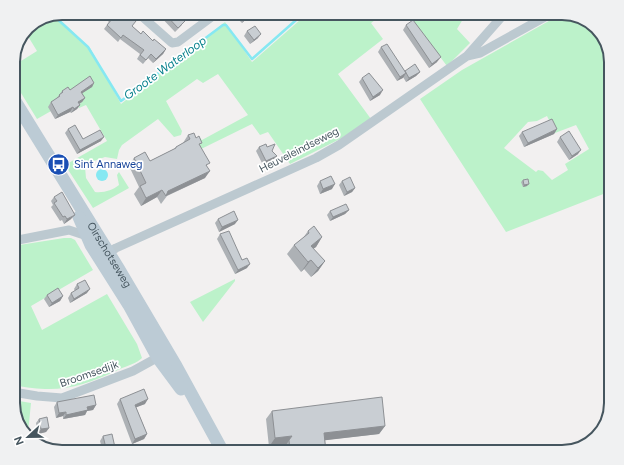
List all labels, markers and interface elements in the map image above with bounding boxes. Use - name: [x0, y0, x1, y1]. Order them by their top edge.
- water label: Groote Waterloop: [121, 33, 209, 103]
- street label: Heuveleindseweg: [257, 124, 341, 176]
- bus stop icon: Sint Annaweg: [45, 151, 71, 177]
- place label: Sint Annaweg: [74, 158, 143, 171]
- street label: Oirschotseweg: [85, 219, 135, 290]
- street label: Broomsedijk: [58, 358, 121, 390]
- north arrow: [8, 417, 48, 457]
- text: N: [12, 434, 27, 447]

